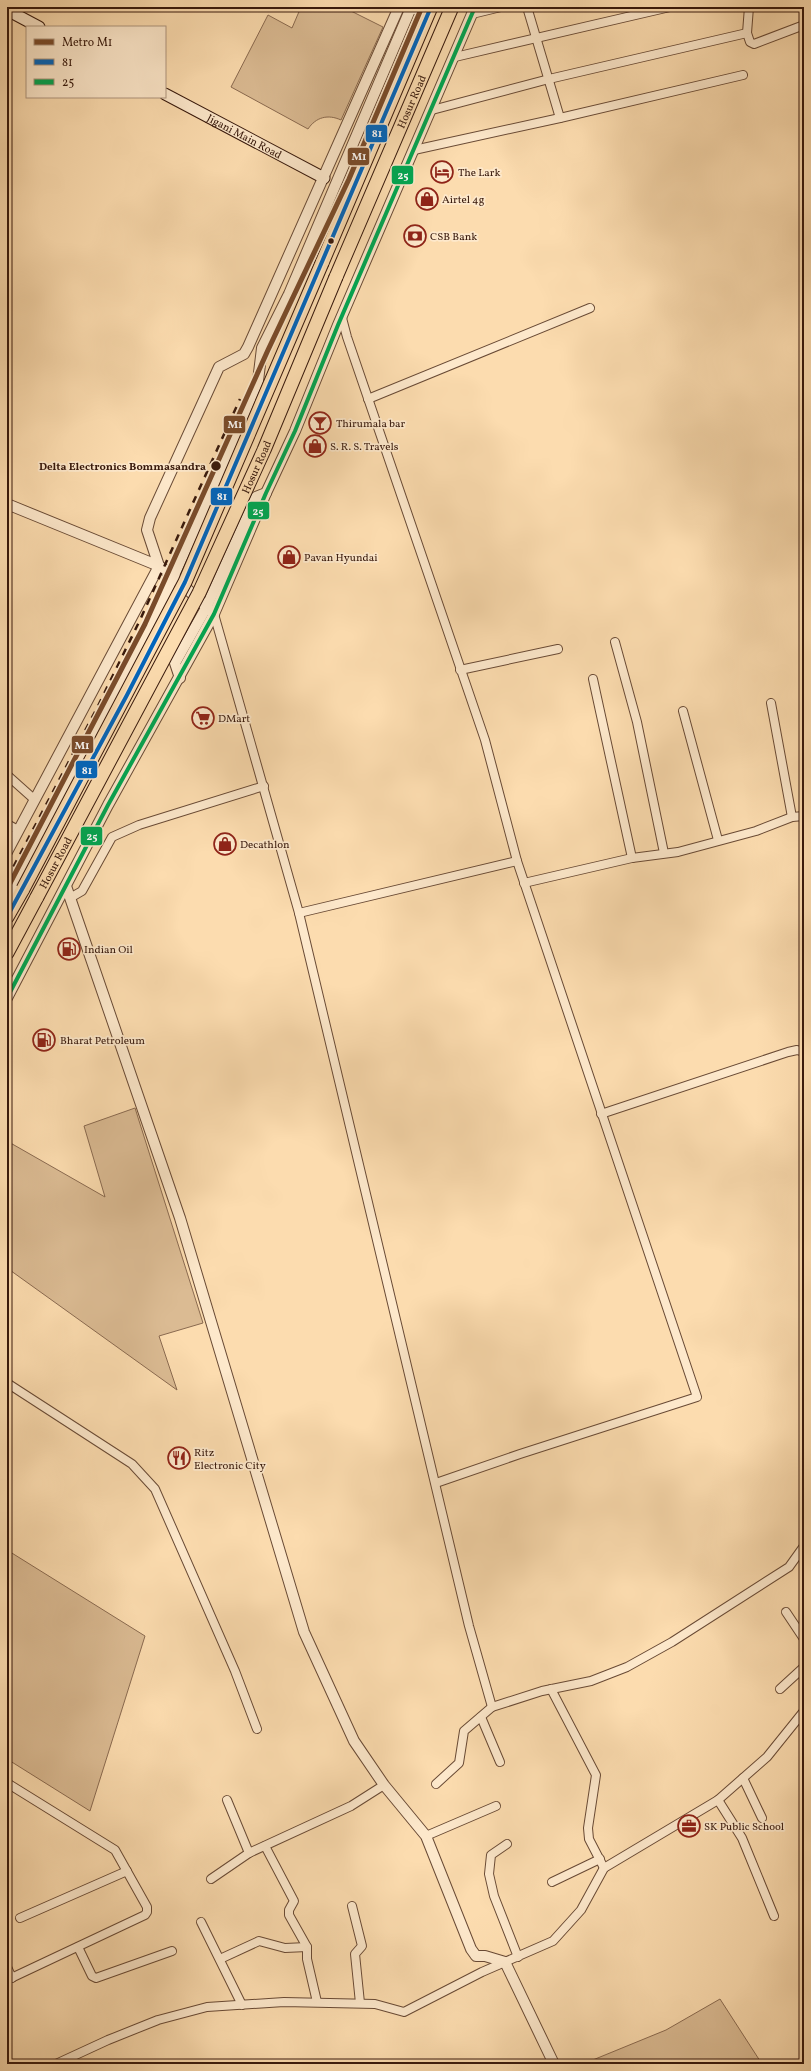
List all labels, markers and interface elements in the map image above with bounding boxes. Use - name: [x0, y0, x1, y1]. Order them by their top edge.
- legend: [26, 26, 166, 98]
- text: Metro M1: [62, 35, 112, 51]
- text: 81: [62, 55, 73, 71]
- street label: Hosur Road: [395, 73, 431, 131]
- text: 25: [62, 75, 74, 91]
- street label: Jigani Main Road: [204, 111, 284, 163]
- line badge: 81: [365, 124, 388, 143]
- text: 81: [372, 127, 382, 142]
- line badge: M1: [347, 147, 370, 166]
- text: M1: [351, 150, 367, 165]
- hotel icon: The Lark: [429, 159, 455, 185]
- line badge: 25: [391, 165, 414, 185]
- place label: The Lark: [458, 166, 500, 181]
- text: 25: [397, 169, 409, 184]
- shop icon: Airtel 4g: [414, 186, 440, 212]
- place label: Airtel 4g: [442, 193, 485, 208]
- bank icon: CSB Bank: [402, 223, 428, 249]
- place label: CSB Bank: [430, 230, 477, 245]
- unlabelled marker: [326, 236, 336, 246]
- bar icon: Thirumala bar: [307, 410, 333, 436]
- line badge: M1: [223, 415, 246, 434]
- place label: Thirumala bar: [336, 417, 406, 432]
- text: M1: [227, 418, 243, 433]
- shop icon: S. R. S. Travels: [302, 433, 328, 459]
- street label: Hosur Road: [239, 439, 276, 496]
- place label: S. R. S. Travels: [330, 440, 399, 455]
- marker: Delta Electronics Bommasandra: [209, 459, 223, 473]
- place label: Delta Electronics Bommasandra: [39, 460, 206, 475]
- line badge: 81: [210, 487, 233, 506]
- text: 81: [217, 490, 227, 505]
- line badge: 25: [247, 501, 270, 520]
- text: 25: [252, 505, 264, 520]
- shop icon: Pavan Hyundai: [276, 544, 302, 570]
- place label: Pavan Hyundai: [304, 551, 378, 566]
- supermarket icon: DMart: [190, 705, 216, 731]
- place label: DMart: [218, 712, 250, 727]
- line badge: M1: [71, 735, 94, 754]
- text: M1: [74, 739, 90, 754]
- line badge: 81: [75, 760, 98, 779]
- text: 81: [82, 764, 92, 779]
- line badge: 25: [80, 826, 103, 846]
- text: 25: [86, 830, 98, 845]
- shop icon: Decathlon: [212, 831, 238, 857]
- street label: Hosur Road: [37, 835, 77, 892]
- place label: Decathlon: [240, 838, 290, 853]
- fuel station icon: Indian Oil: [56, 936, 82, 962]
- place label: Indian Oil: [84, 943, 133, 958]
- fuel station icon: Bharat Petroleum: [31, 1027, 57, 1053]
- place label: Bharat Petroleum: [60, 1034, 145, 1049]
- restaurant icon: Ritz Electronic City: [166, 1445, 192, 1471]
- place label: Ritz Electronic City: [194, 1446, 266, 1474]
- office icon: SK Public School: [676, 1813, 702, 1839]
- place label: SK Public School: [704, 1820, 784, 1835]

